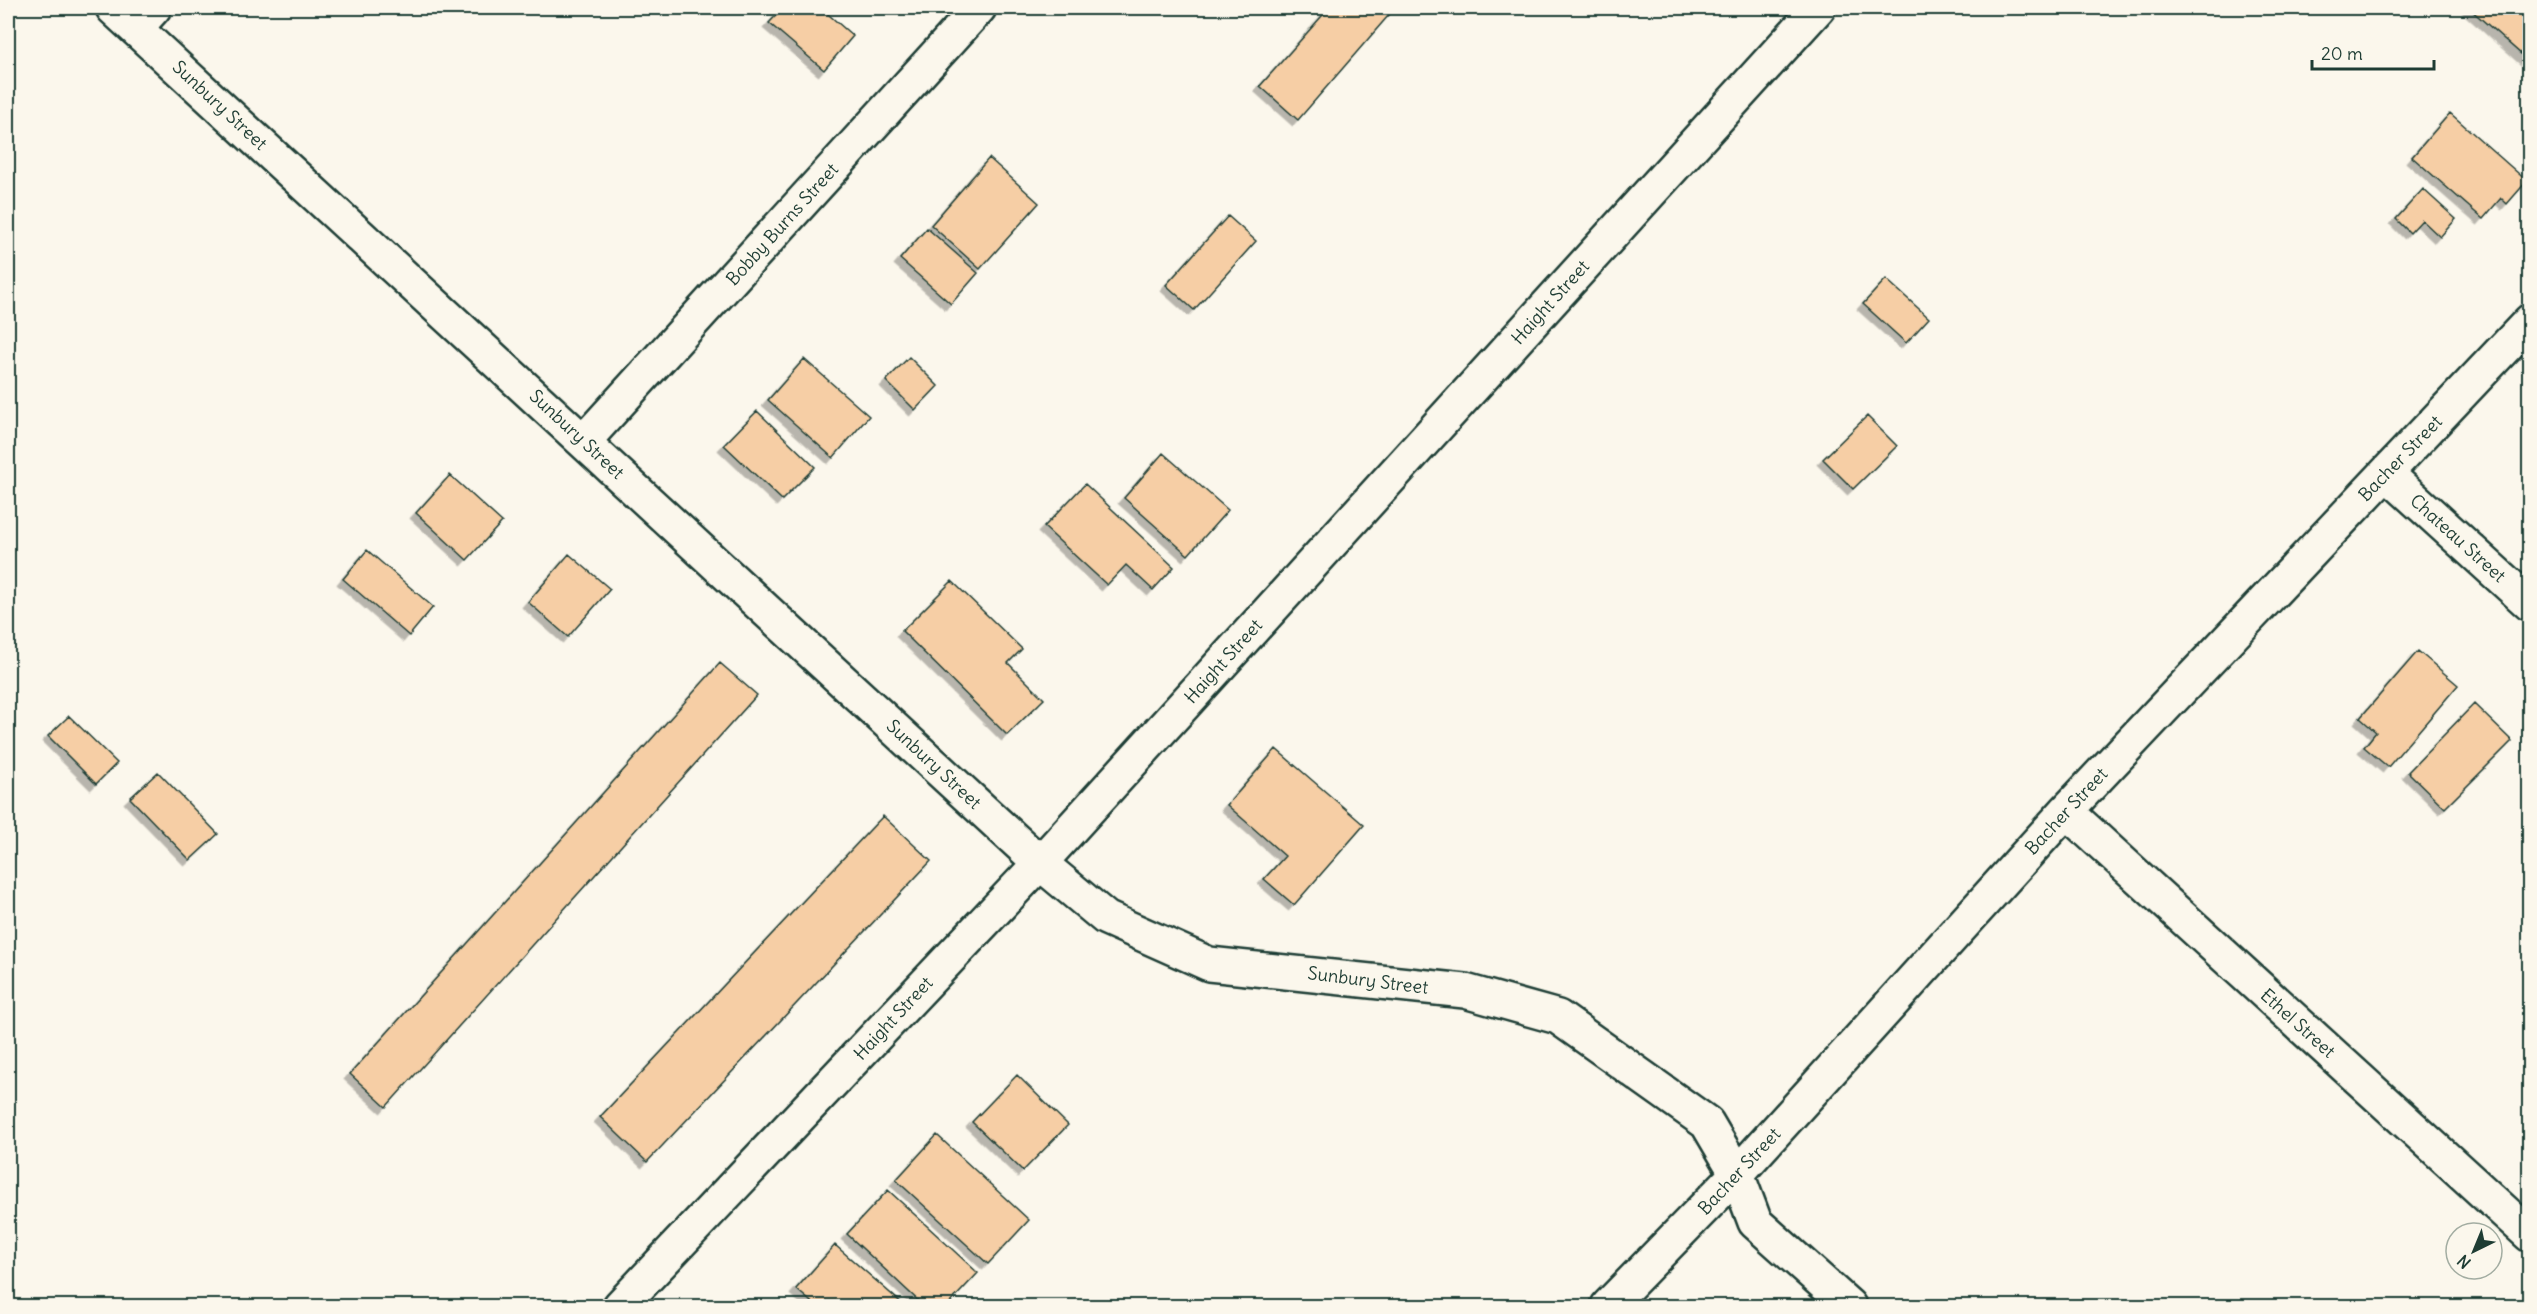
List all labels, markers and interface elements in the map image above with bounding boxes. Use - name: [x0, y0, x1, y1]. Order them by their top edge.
- scale bar: [2312, 33, 2434, 71]
- text: 20 m: [2321, 42, 2363, 65]
- street label: Sunbury Street: [168, 55, 272, 155]
- street label: Bobby Burns Street: [721, 158, 843, 290]
- street label: Haight Street: [1506, 255, 1594, 349]
- street label: Sunbury Street: [525, 384, 629, 484]
- street label: Bacher Street: [2353, 410, 2447, 506]
- street label: Chateau Street: [2405, 489, 2511, 587]
- street label: Haight Street: [1179, 614, 1267, 708]
- street label: Sunbury Street: [882, 714, 986, 814]
- street label: Bacher Street: [2020, 763, 2112, 859]
- street label: Sunbury Street: [1306, 961, 1430, 999]
- street label: Haight Street: [848, 971, 938, 1065]
- street label: Ethel Street: [2256, 983, 2340, 1063]
- street label: Bacher Street: [1693, 1123, 1785, 1219]
- north arrow: [2444, 1221, 2504, 1281]
- text: N: [2453, 1251, 2475, 1273]

